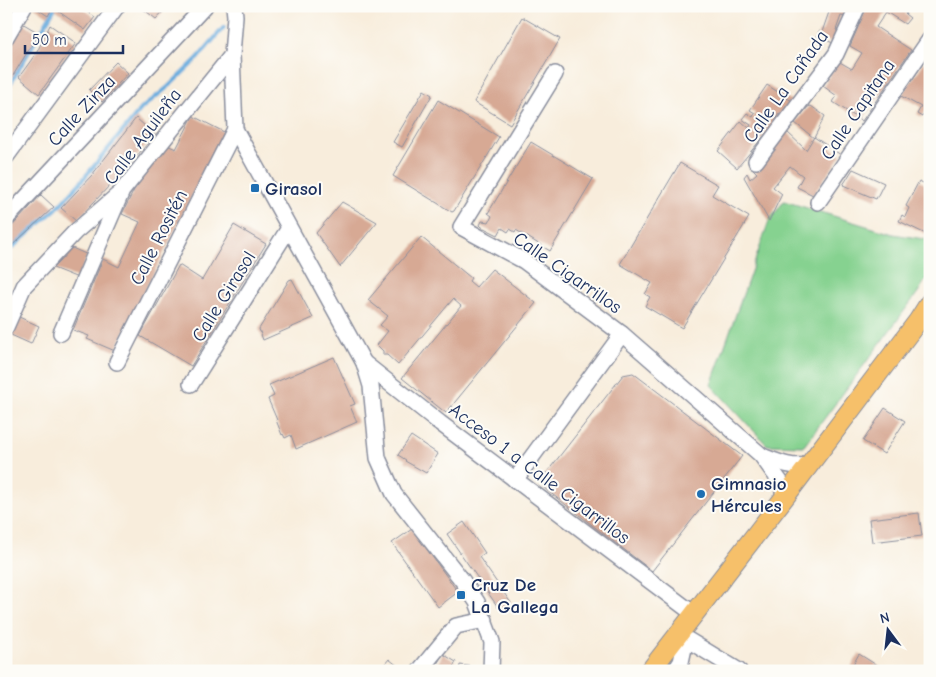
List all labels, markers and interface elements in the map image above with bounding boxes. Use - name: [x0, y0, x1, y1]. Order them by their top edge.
- scale bar: [25, 22, 122, 54]
- street label: Calle La Cañada: [739, 26, 833, 147]
- text: 50 m: [32, 31, 67, 49]
- street label: Calle Capitana: [816, 55, 900, 164]
- street label: Calle Zinza: [43, 71, 120, 151]
- street label: Calle Aguileña: [99, 84, 186, 189]
- place label: Girasol: [265, 178, 322, 200]
- marker: Girasol: [249, 182, 261, 194]
- street label: Calle Rositén: [126, 186, 192, 289]
- street label: Calle Cigarrillos: [509, 227, 626, 318]
- street label: Calle Girasol: [187, 247, 260, 346]
- street label: Acceso 1 a Calle Cigarrillos: [445, 399, 634, 549]
- place label: Gimnasio Hércules: [711, 473, 787, 517]
- marker: Gimnasio Hércules: [695, 488, 707, 500]
- place label: Cruz De La Gallega: [471, 574, 559, 618]
- marker: Cruz De La Gallega: [455, 589, 467, 601]
- north arrow: [864, 604, 914, 654]
- text: N: [878, 609, 891, 627]

